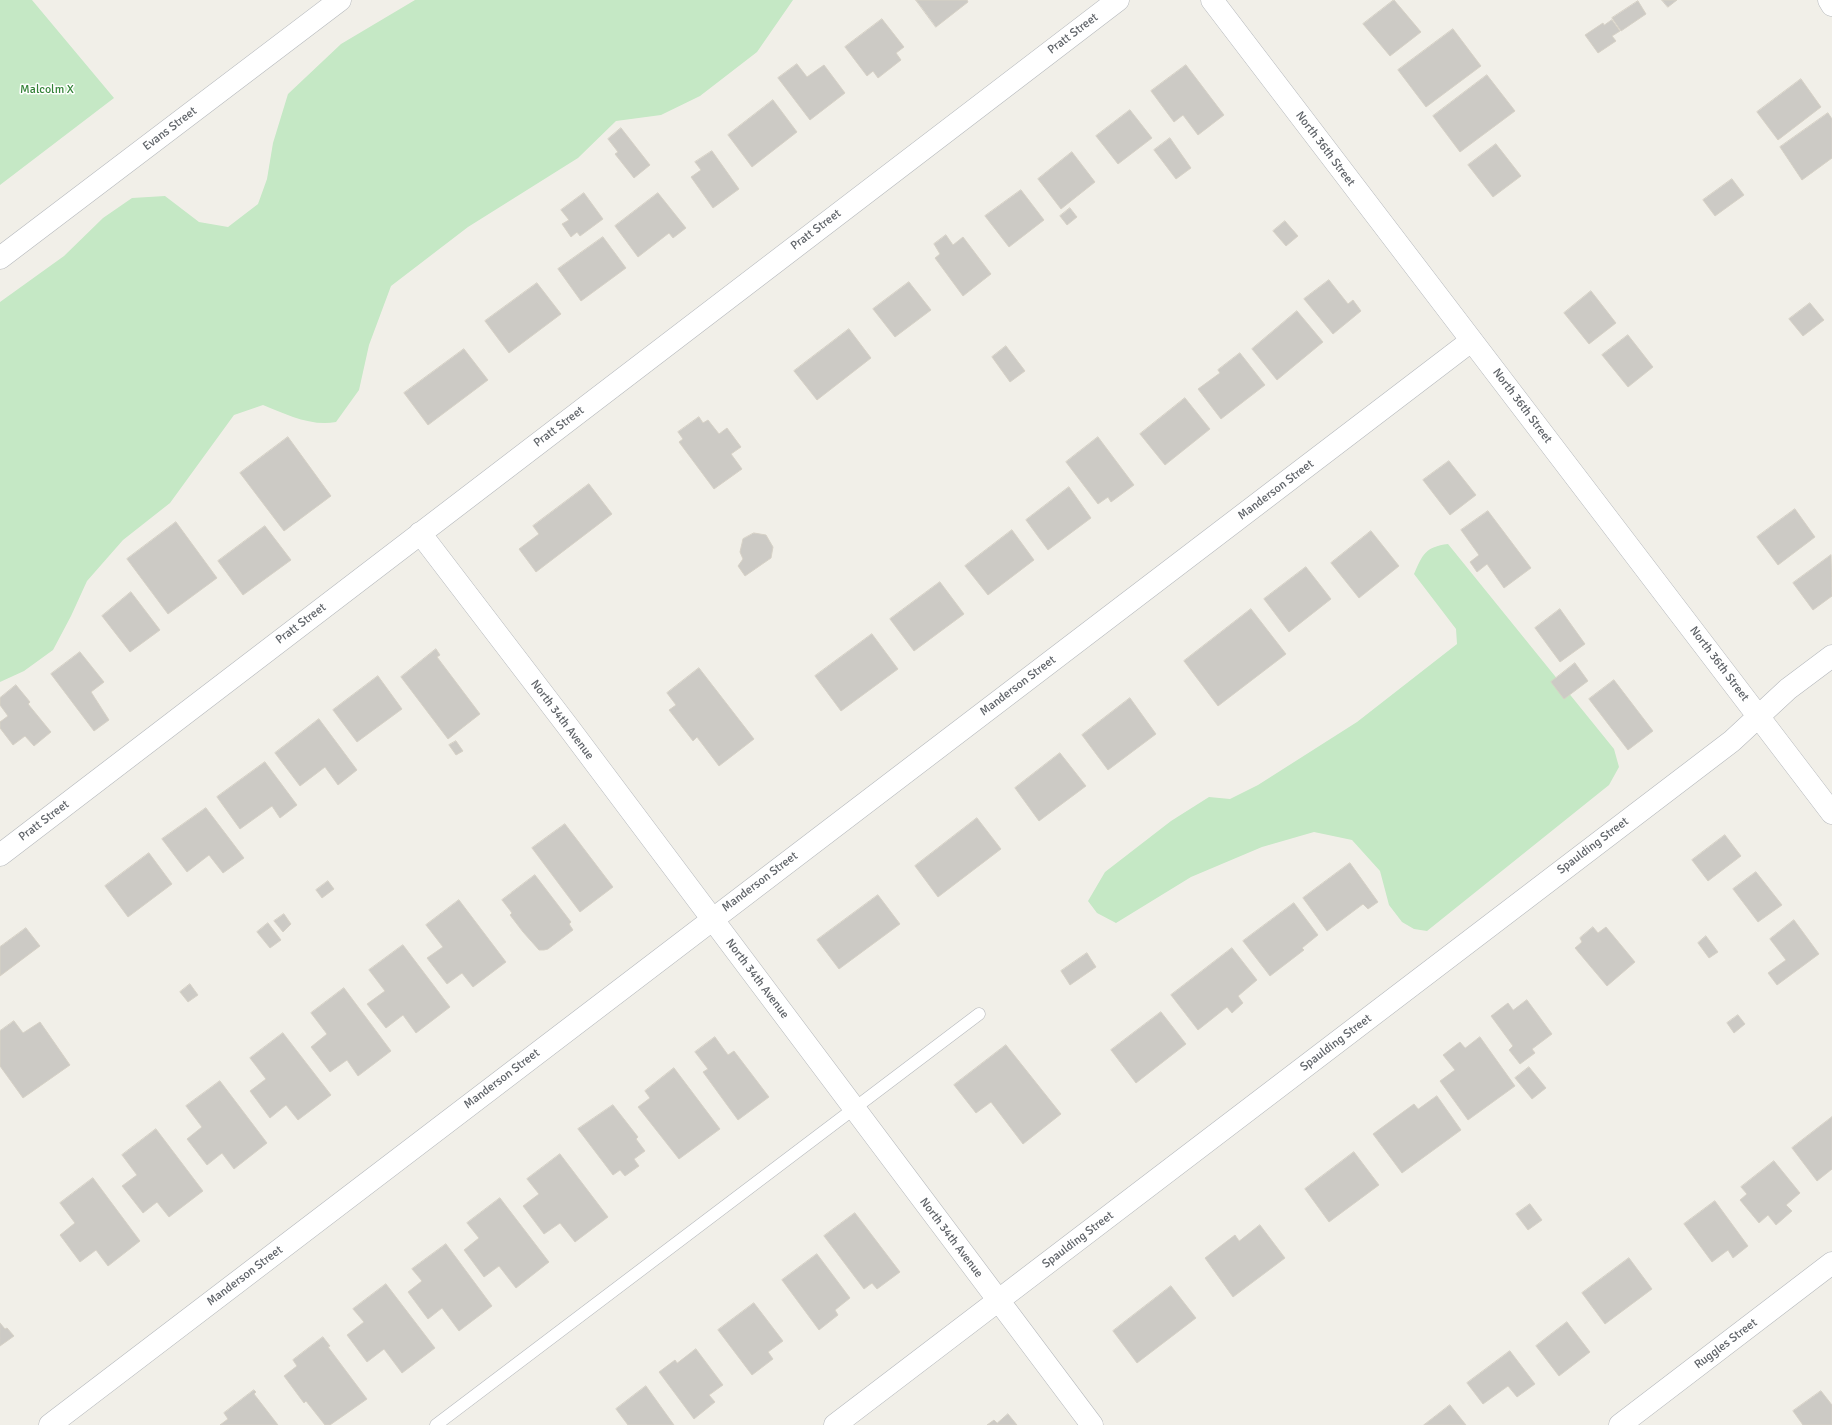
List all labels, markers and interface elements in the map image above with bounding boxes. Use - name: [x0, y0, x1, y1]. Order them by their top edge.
- street label: Pratt Street: [1045, 10, 1101, 58]
- park label: Malcolm X: [20, 83, 74, 97]
- street label: Evans Street: [140, 104, 200, 154]
- street label: North 36th Street: [1292, 109, 1358, 189]
- street label: Pratt Street: [788, 206, 844, 254]
- street label: North 36th Street: [1489, 366, 1555, 446]
- street label: Pratt Street: [531, 403, 587, 451]
- street label: Manderson Street: [1235, 457, 1317, 523]
- street label: Pratt Street: [273, 600, 329, 648]
- street label: North 36th Street: [1686, 624, 1752, 704]
- street label: Manderson Street: [977, 653, 1059, 719]
- street label: North 34th Avenue: [527, 677, 597, 763]
- street label: Pratt Street: [16, 797, 72, 845]
- street label: Spaulding Street: [1555, 815, 1631, 877]
- street label: Manderson Street: [719, 849, 801, 915]
- street label: North 34th Avenue: [722, 936, 792, 1022]
- street label: Spaulding Street: [1298, 1012, 1374, 1074]
- street label: Manderson Street: [461, 1046, 543, 1112]
- street label: North 34th Avenue: [916, 1195, 986, 1281]
- street label: Spaulding Street: [1040, 1209, 1116, 1271]
- street label: Manderson Street: [204, 1243, 286, 1309]
- street label: Ruggles Street: [1692, 1316, 1760, 1372]

